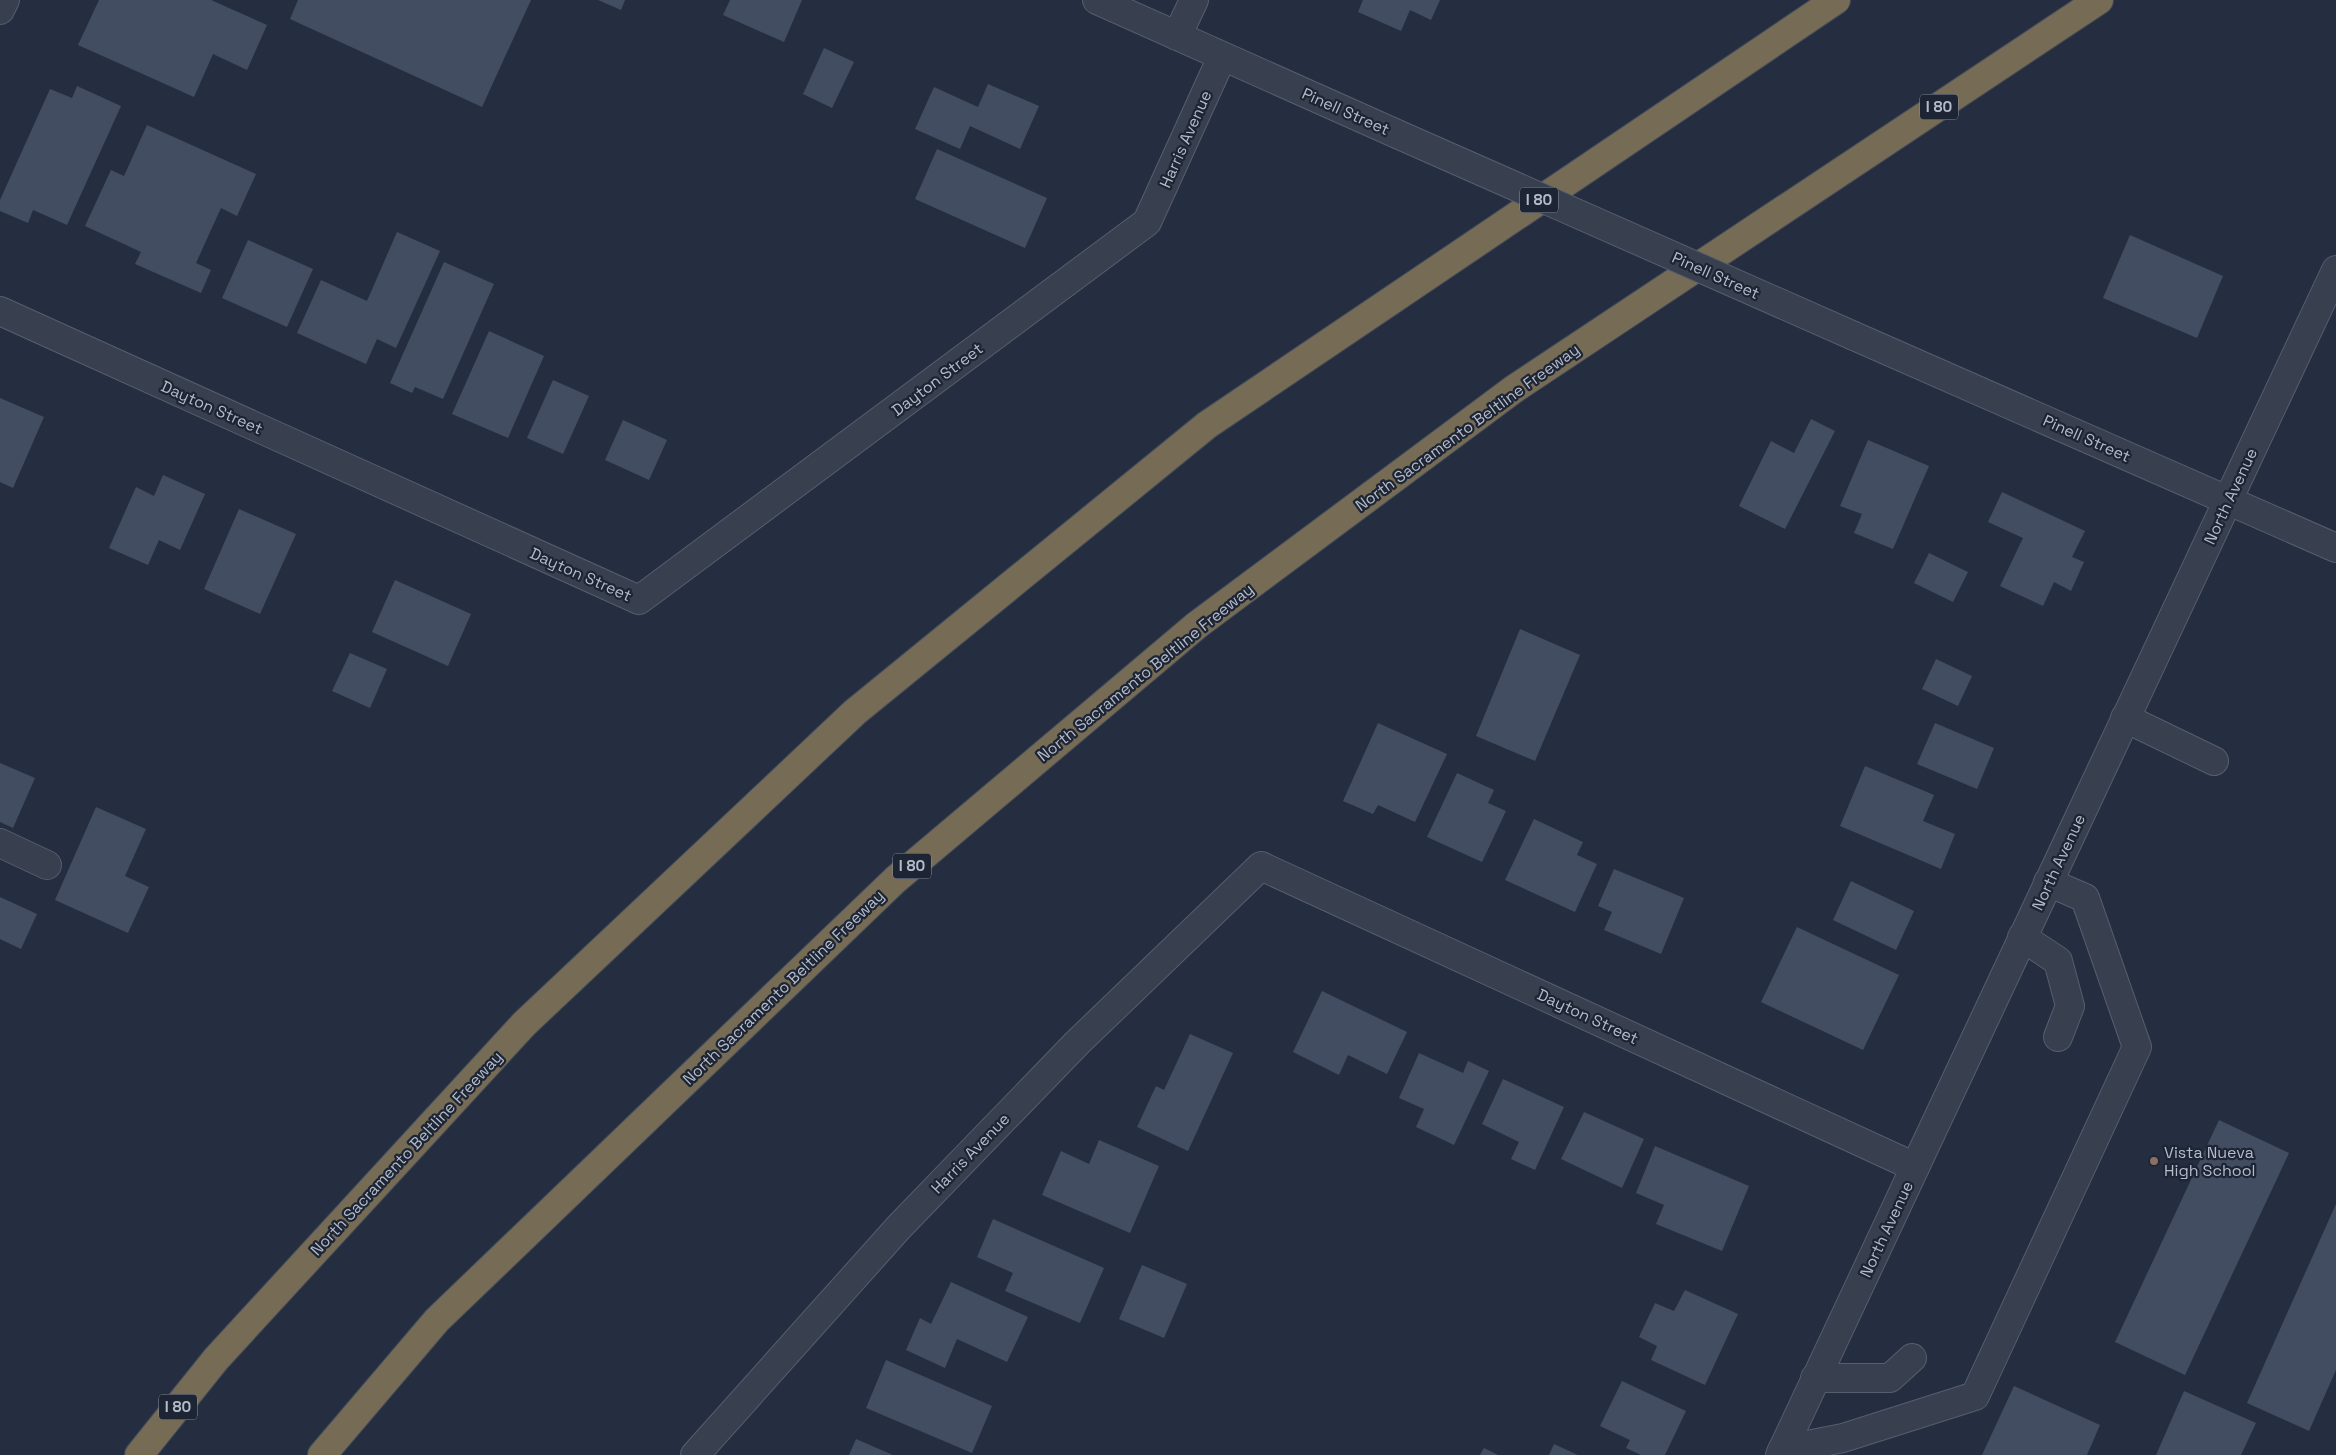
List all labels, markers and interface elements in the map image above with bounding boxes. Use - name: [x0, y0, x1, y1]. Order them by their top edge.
- street label: Pinell Street: [1299, 83, 1393, 140]
- street label: Harris Avenue: [1155, 87, 1216, 191]
- road number: I 80: [1920, 94, 1958, 120]
- road number: I 80: [1520, 188, 1558, 212]
- street label: Pinell Street: [1669, 247, 1763, 304]
- street label: Dayton Street: [887, 338, 987, 421]
- street label: North Sacramento Beltline Freeway: [1351, 339, 1584, 516]
- street label: Dayton Street: [158, 376, 266, 439]
- street label: Pinell Street: [2040, 410, 2134, 467]
- street label: North Avenue: [2199, 445, 2262, 548]
- street label: Dayton Street: [527, 543, 635, 606]
- street label: North Sacramento Beltline Freeway: [1033, 579, 1258, 766]
- street label: North Avenue: [2027, 811, 2090, 914]
- road number: I 80: [893, 854, 931, 878]
- street label: North Sacramento Beltline Freeway: [678, 885, 889, 1089]
- street label: Dayton Street: [1534, 984, 1642, 1049]
- street label: North Sacramento Beltline Freeway: [306, 1047, 507, 1260]
- street label: Harris Avenue: [926, 1108, 1014, 1198]
- place label: Vista Nueva High School: [2164, 1142, 2255, 1181]
- marker: Vista Nueva High School: [2148, 1155, 2160, 1167]
- street label: North Avenue: [1855, 1178, 1918, 1281]
- road number: I 80: [159, 1394, 197, 1420]

